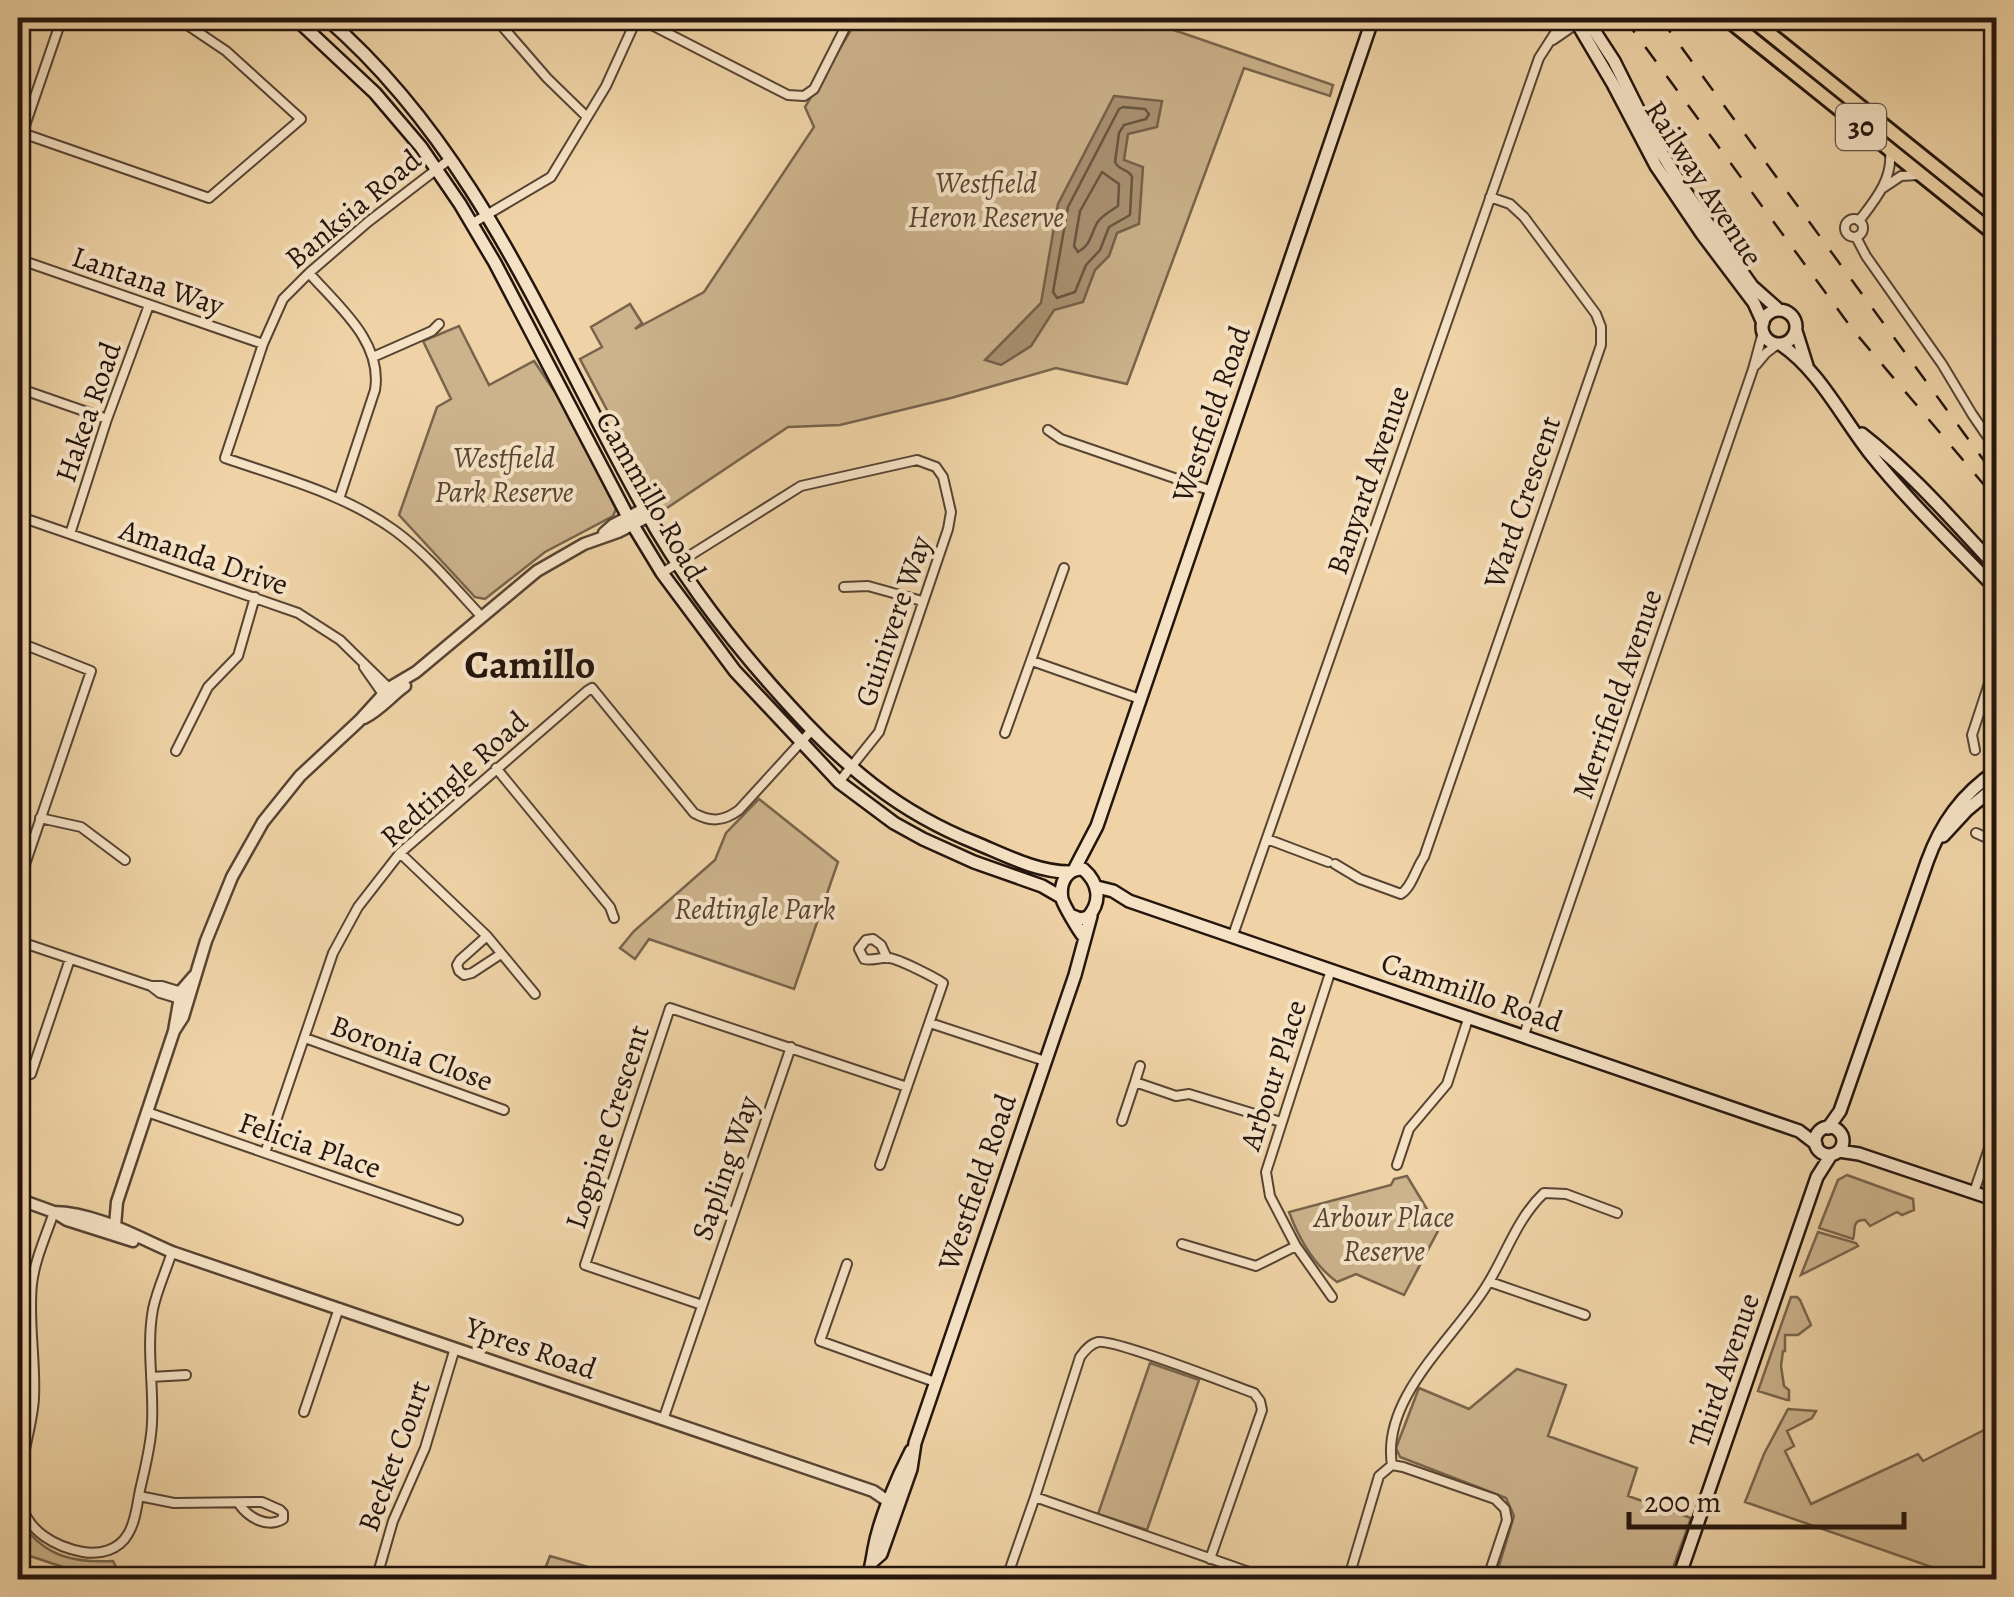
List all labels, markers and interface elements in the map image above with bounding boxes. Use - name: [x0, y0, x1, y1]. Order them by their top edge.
- street label: Railway Avenue: [1635, 92, 1773, 274]
- road number: 30: [1836, 104, 1886, 150]
- street label: Banksia Road: [277, 140, 430, 278]
- park label: Westfield Heron Reserve: [908, 163, 1064, 237]
- street label: Lantana Way: [67, 236, 230, 326]
- street label: Westfield Road: [1162, 320, 1260, 508]
- street label: Hakea Road: [45, 336, 131, 488]
- street label: Banyard Avenue: [1317, 380, 1419, 580]
- street label: Cammillo Road: [586, 404, 716, 589]
- street label: Ward Crescent: [1474, 410, 1570, 594]
- park label: Westfield Park Reserve: [434, 438, 574, 512]
- street label: Amanda Drive: [113, 509, 294, 605]
- street label: Guinivere Way: [845, 530, 941, 712]
- street label: Merrifield Avenue: [1562, 584, 1672, 804]
- district label: Camillo: [465, 637, 595, 692]
- street label: Redtingle Road: [372, 701, 537, 856]
- park label: Redtingle Park: [674, 889, 836, 929]
- street label: Cammillo Road: [1376, 942, 1569, 1042]
- street label: Arbour Place: [1230, 995, 1316, 1156]
- street label: Boronia Close: [325, 1005, 499, 1101]
- street label: Logpine Crescent: [555, 1020, 659, 1234]
- street label: Westfield Road: [928, 1088, 1026, 1276]
- street label: Sapling Way: [682, 1090, 769, 1246]
- street label: Felicia Place: [234, 1102, 386, 1188]
- park label: Arbour Place Reserve: [1312, 1197, 1454, 1271]
- street label: Third Avenue: [1679, 1287, 1769, 1453]
- street label: Ypres Road: [459, 1307, 603, 1389]
- street label: Becket Court: [348, 1375, 440, 1537]
- scale bar: [1629, 1467, 1904, 1529]
- text: 200 m: [1644, 1482, 1721, 1522]

